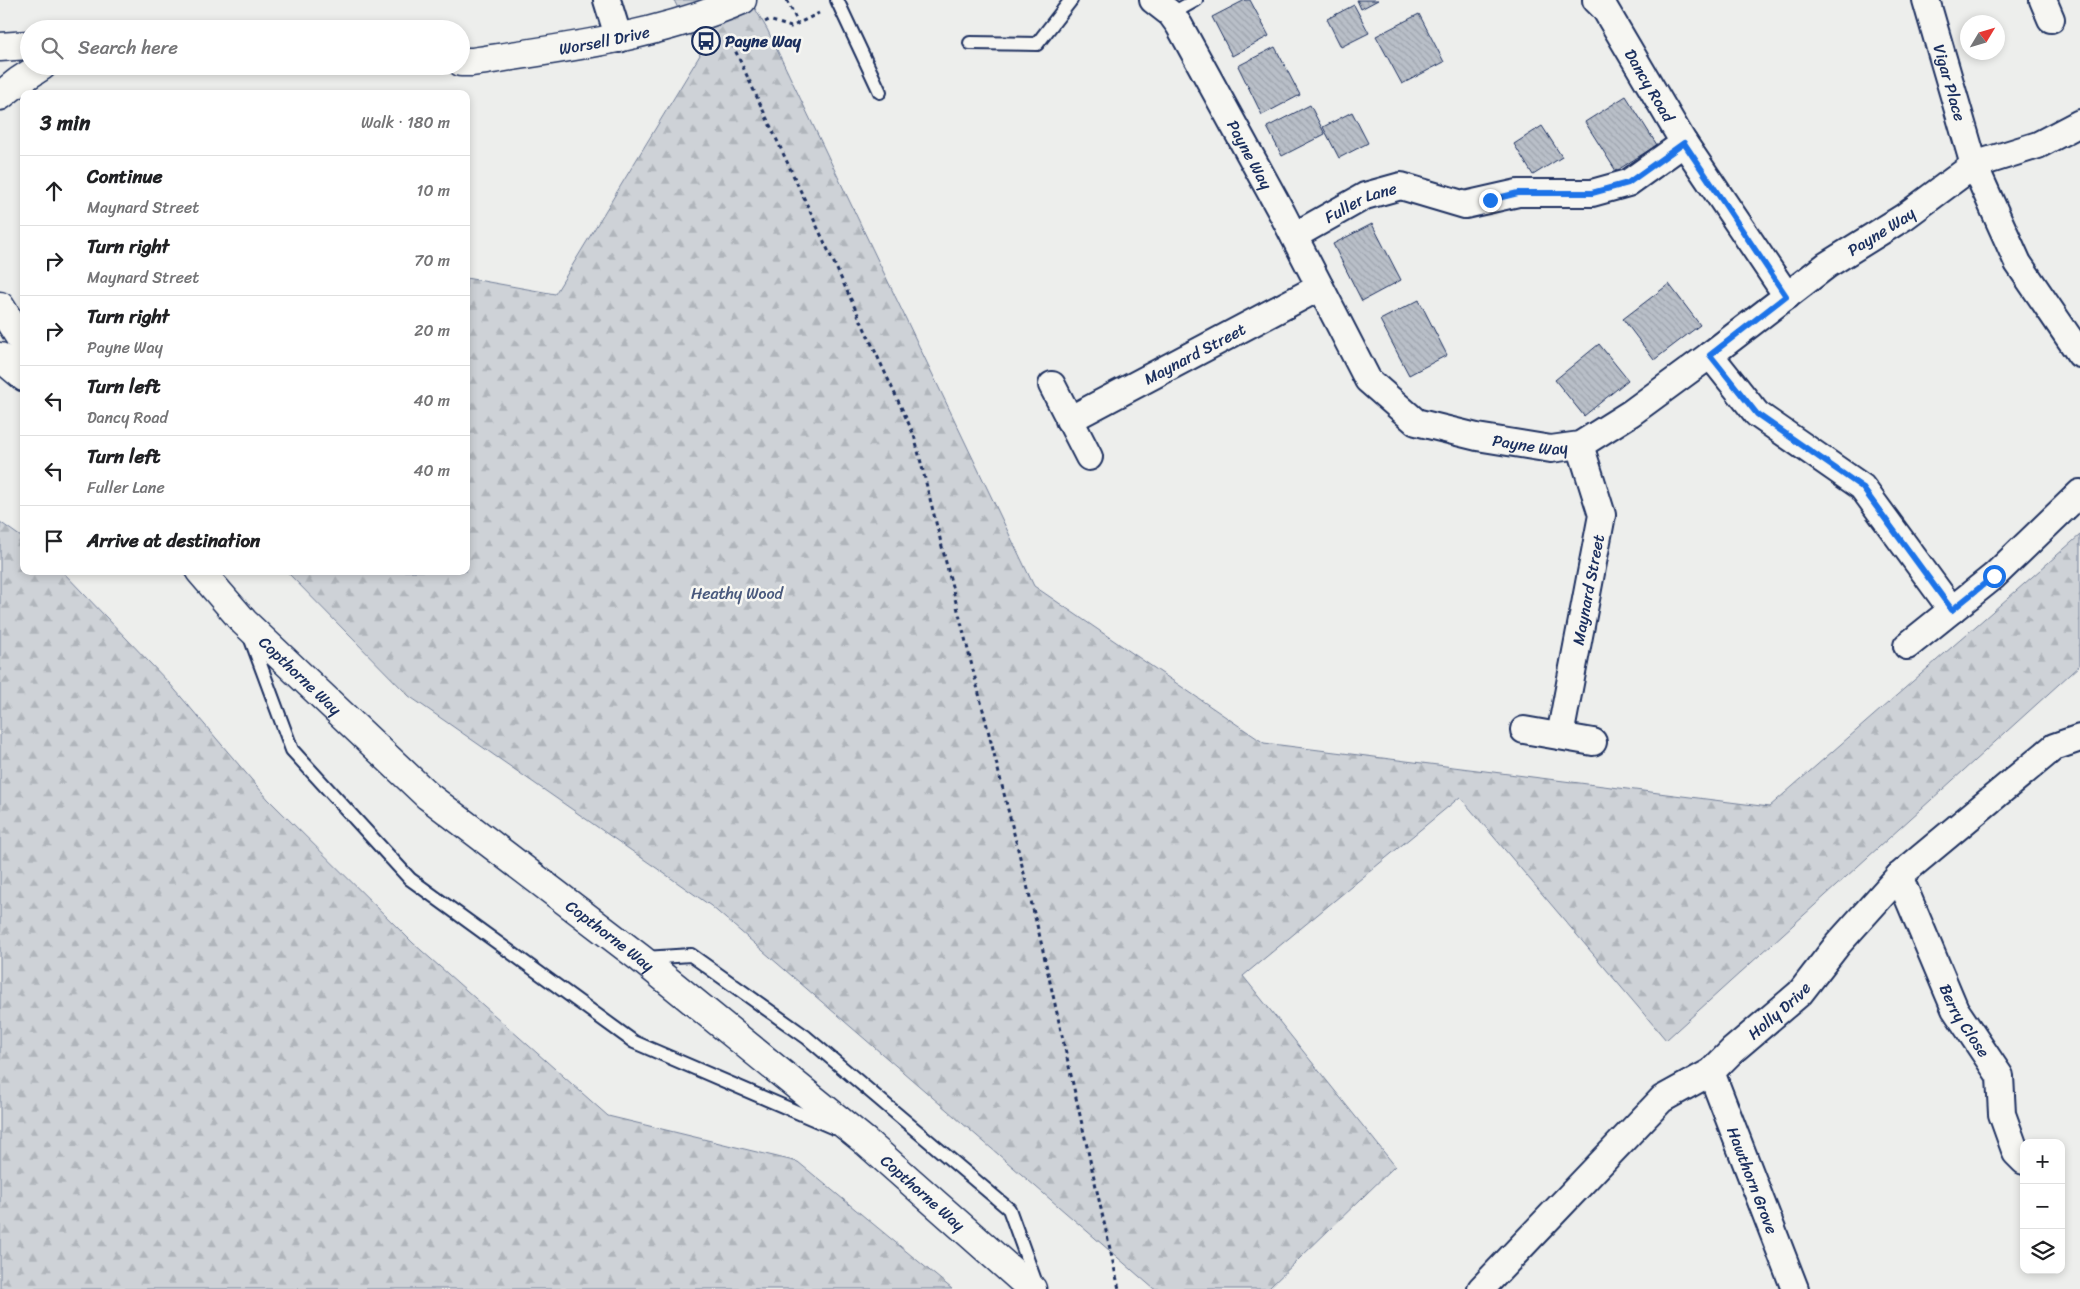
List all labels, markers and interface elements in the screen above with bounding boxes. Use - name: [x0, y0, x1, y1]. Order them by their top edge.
- north arrow: [1960, 15, 2005, 60]
- street label: Worsell Drive: [557, 17, 653, 64]
- search box: [20, 20, 470, 75]
- bus stop icon: Payne Way: [691, 26, 721, 56]
- place label: Payne Way: [725, 27, 802, 56]
- text: Search here: [78, 31, 178, 64]
- icon: search: [38, 34, 66, 62]
- street label: Vigar Place: [1925, 41, 1975, 125]
- street label: Dancy Road: [1616, 43, 1683, 129]
- text: 3 min: [40, 104, 90, 142]
- text: Walk · 180 m: [361, 108, 450, 137]
- street label: Payne Way: [1219, 114, 1281, 196]
- text: Continue: [87, 160, 163, 193]
- street label: Fuller Lane: [1319, 174, 1400, 231]
- text: 10 m: [417, 176, 450, 205]
- icon: ahead: [40, 177, 68, 205]
- route end: [1479, 189, 1502, 212]
- text: Maynard Street: [87, 193, 199, 222]
- street label: Payne Way: [1841, 199, 1922, 264]
- text: Turn right: [87, 230, 169, 263]
- text: 70 m: [414, 246, 450, 275]
- icon: right: [40, 247, 68, 275]
- text: Maynard Street: [87, 263, 199, 292]
- text: Turn right: [87, 300, 169, 333]
- street label: Maynard Street: [1138, 315, 1251, 393]
- text: 20 m: [414, 316, 450, 345]
- icon: right: [40, 317, 68, 345]
- text: Payne Way: [87, 333, 163, 362]
- text: Turn left: [87, 370, 160, 403]
- text: 40 m: [413, 386, 450, 415]
- icon: left: [40, 387, 68, 415]
- text: Dancy Road: [87, 403, 168, 432]
- street label: Payne Way: [1490, 426, 1570, 464]
- text: Turn left: [87, 440, 160, 473]
- text: 40 m: [413, 456, 450, 485]
- icon: left: [40, 457, 68, 485]
- text: Fuller Lane: [87, 473, 165, 502]
- text: Arrive at destination: [87, 524, 260, 557]
- icon: arrive: [40, 527, 68, 555]
- street label: Maynard Street: [1564, 532, 1613, 648]
- route start: [1983, 565, 2006, 588]
- park label: Heathy Wood: [691, 579, 785, 608]
- street label: Copthorne Way: [252, 629, 349, 723]
- street label: Copthorne Way: [559, 892, 661, 980]
- street label: Holly Drive: [1741, 976, 1819, 1047]
- street label: Berry Close: [1931, 979, 1998, 1064]
- street label: Hawthorn Grove: [1718, 1122, 1786, 1239]
- map controls: [2020, 1139, 2065, 1274]
- button: +: [2020, 1139, 2065, 1184]
- street label: Copthorne Way: [873, 1147, 972, 1239]
- button: −: [2020, 1184, 2065, 1229]
- button: layers: [2020, 1229, 2065, 1274]

